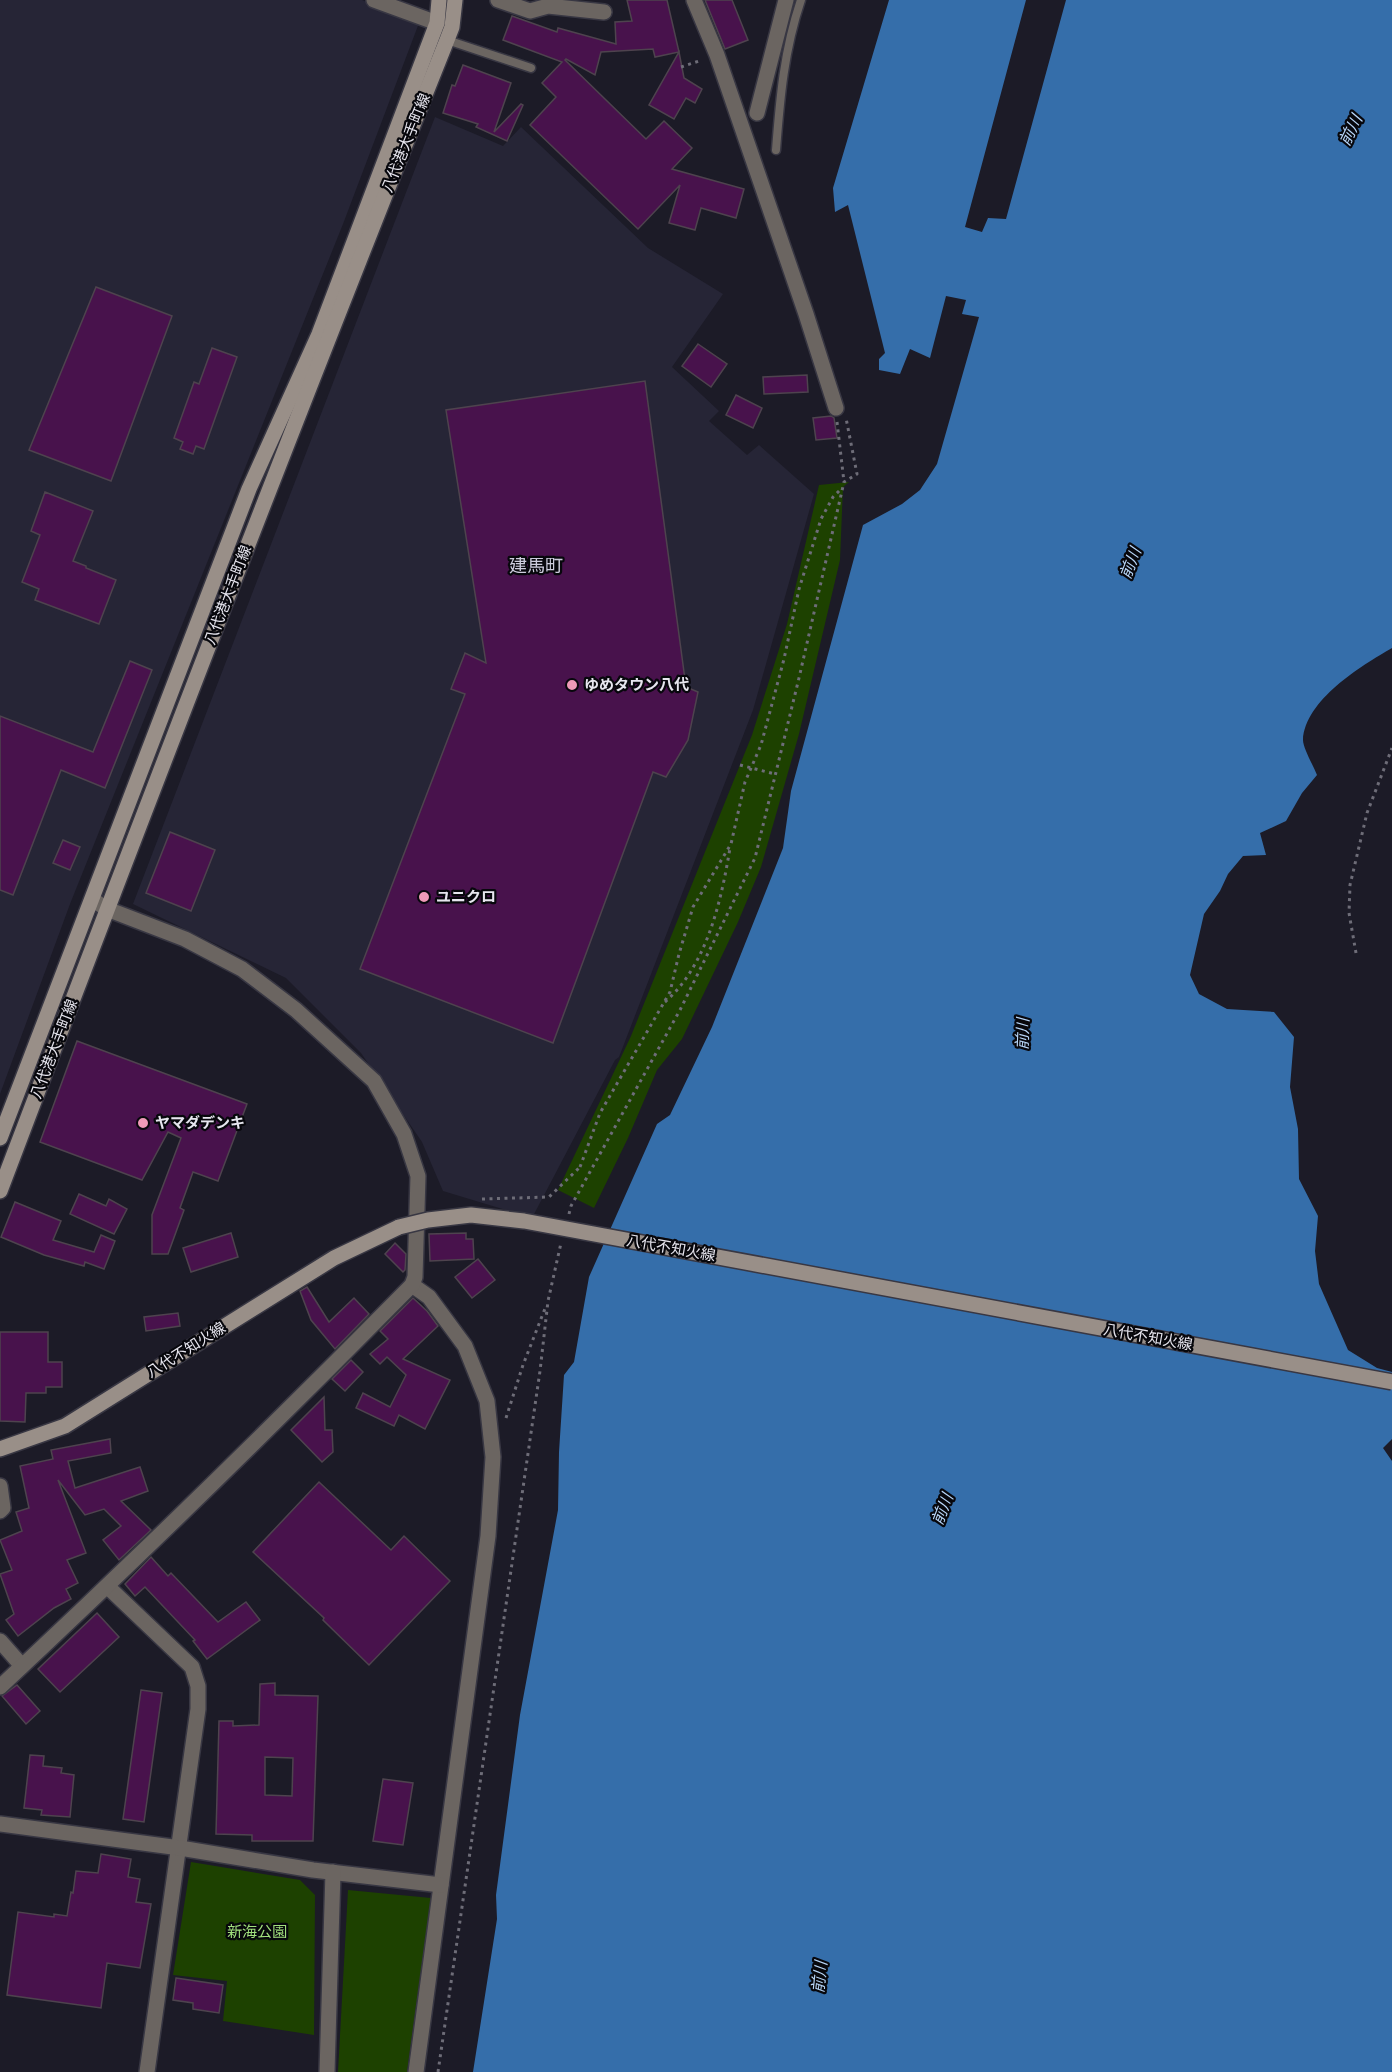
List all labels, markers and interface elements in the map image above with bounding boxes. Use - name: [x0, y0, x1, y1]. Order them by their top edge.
- street label: 八代港大手町線: [377, 91, 433, 195]
- water label: 前川: [1334, 109, 1366, 148]
- street label: 八代港大手町線: [200, 542, 254, 647]
- water label: 前川: [1115, 543, 1145, 581]
- district label: 建馬町: [509, 554, 563, 576]
- place label: ゆめタウン八代: [584, 675, 689, 693]
- marker: ゆめタウン八代: [565, 678, 579, 692]
- place label: ユニクロ: [436, 887, 496, 905]
- marker: ユニクロ: [417, 890, 431, 904]
- street label: 八代港大手町線: [26, 996, 80, 1101]
- water label: 前川: [1011, 1016, 1032, 1050]
- place label: ヤマダデンキ: [155, 1113, 245, 1131]
- marker: ヤマダデンキ: [136, 1116, 150, 1130]
- street label: 八代不知火線: [625, 1230, 717, 1264]
- street label: 八代不知火線: [143, 1318, 228, 1381]
- street label: 八代不知火線: [1102, 1319, 1194, 1353]
- water label: 前川: [927, 1489, 957, 1527]
- park label: 新海公園: [227, 1922, 287, 1940]
- water label: 前川: [807, 1958, 830, 1994]

